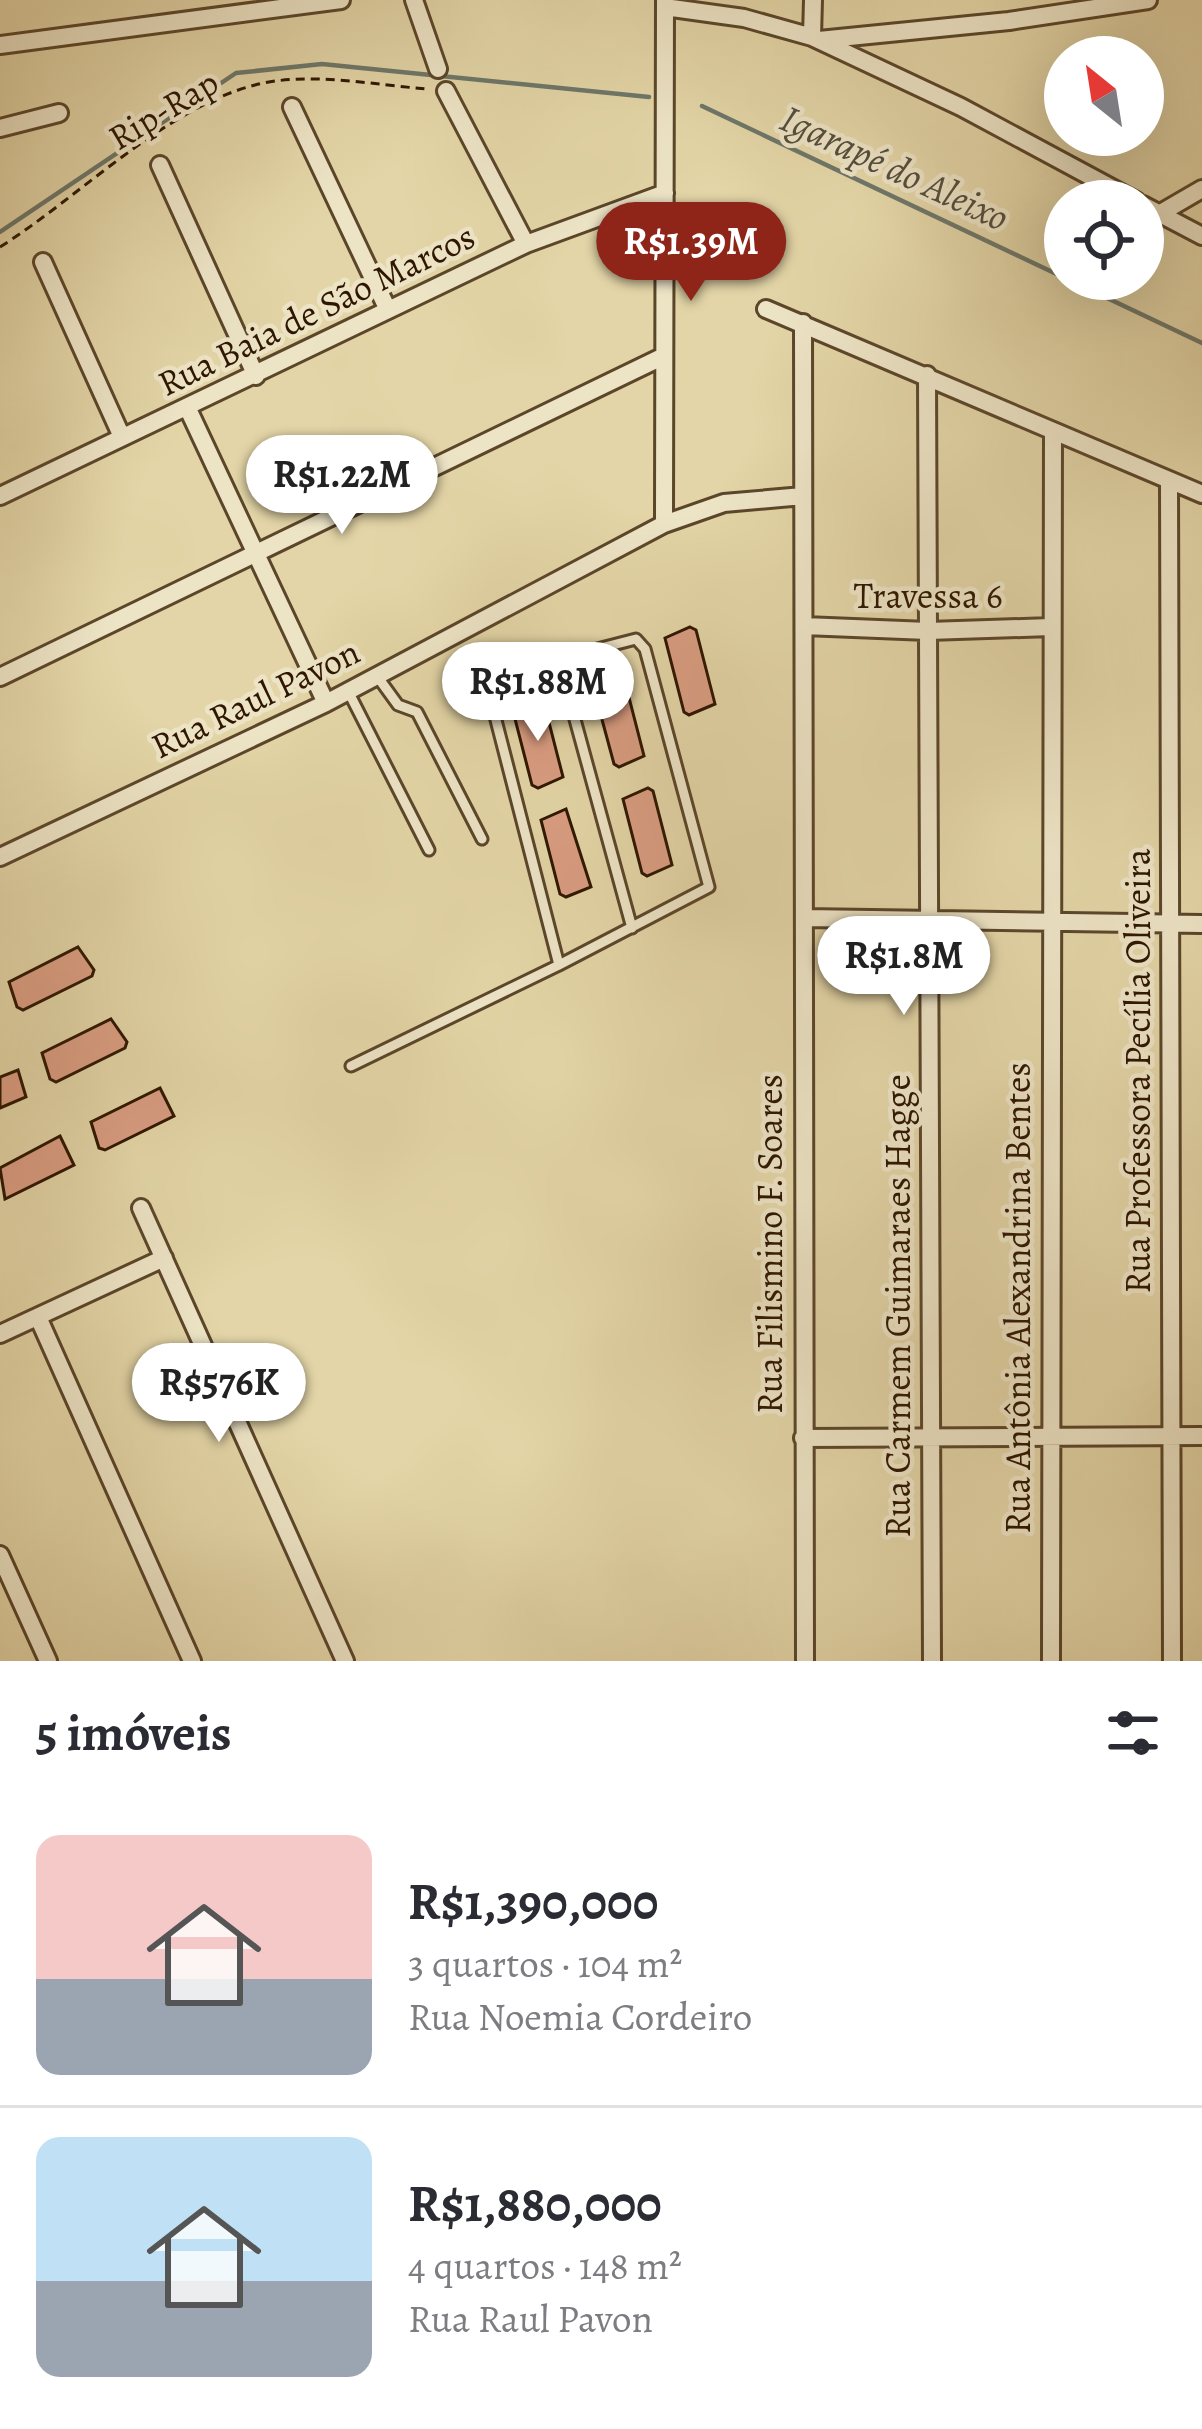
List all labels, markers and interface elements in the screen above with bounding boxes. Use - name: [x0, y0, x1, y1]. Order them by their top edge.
- north arrow: [1044, 36, 1164, 156]
- map controls: [1044, 36, 1164, 300]
- street label: Rip-Rap: [99, 57, 228, 161]
- water label: Igarapé do Aleixo: [772, 91, 1018, 244]
- button: locate: [1044, 180, 1164, 300]
- pin: R$1.39M: [580, 202, 802, 304]
- street label: Rua Baia de São Marcos: [150, 211, 483, 407]
- text: R$1.39M: [623, 214, 759, 267]
- pin: R$1.22M: [231, 435, 453, 537]
- text: R$1.22M: [273, 447, 411, 500]
- street label: Travessa 6: [853, 571, 1003, 620]
- street label: Rua Raul Pavon: [143, 627, 368, 770]
- pin: R$1.88M: [427, 642, 649, 744]
- text: R$1.88M: [469, 654, 607, 707]
- street label: Rua Professora Pecília Oliveira: [1113, 848, 1162, 1294]
- pin: R$1.8M: [806, 916, 1002, 1018]
- text: R$1.8M: [844, 928, 964, 981]
- street label: Rua Antônia Alexandrina Bentes: [993, 1062, 1042, 1534]
- street label: Rua Filismino F. Soares: [745, 1074, 794, 1414]
- street label: Rua Carmem Guimaraes Hagge: [873, 1074, 922, 1538]
- pin: R$576K: [121, 1343, 317, 1445]
- text: R$576K: [159, 1355, 279, 1408]
- text: 5 imóveis: [36, 1698, 232, 1768]
- icon: filters: [1100, 1700, 1166, 1766]
- text: R$1,390,000: [408, 1867, 658, 1937]
- icon: home: [132, 1883, 276, 2027]
- text: 3 quartos · 104 m²: [408, 1937, 682, 1990]
- text: Rua Noemia Cordeiro: [408, 1990, 752, 2043]
- text: R$1,880,000: [408, 2169, 662, 2239]
- icon: home: [132, 2185, 276, 2329]
- text: 4 quartos · 148 m²: [408, 2239, 682, 2292]
- text: Rua Raul Pavon: [408, 2292, 653, 2345]

